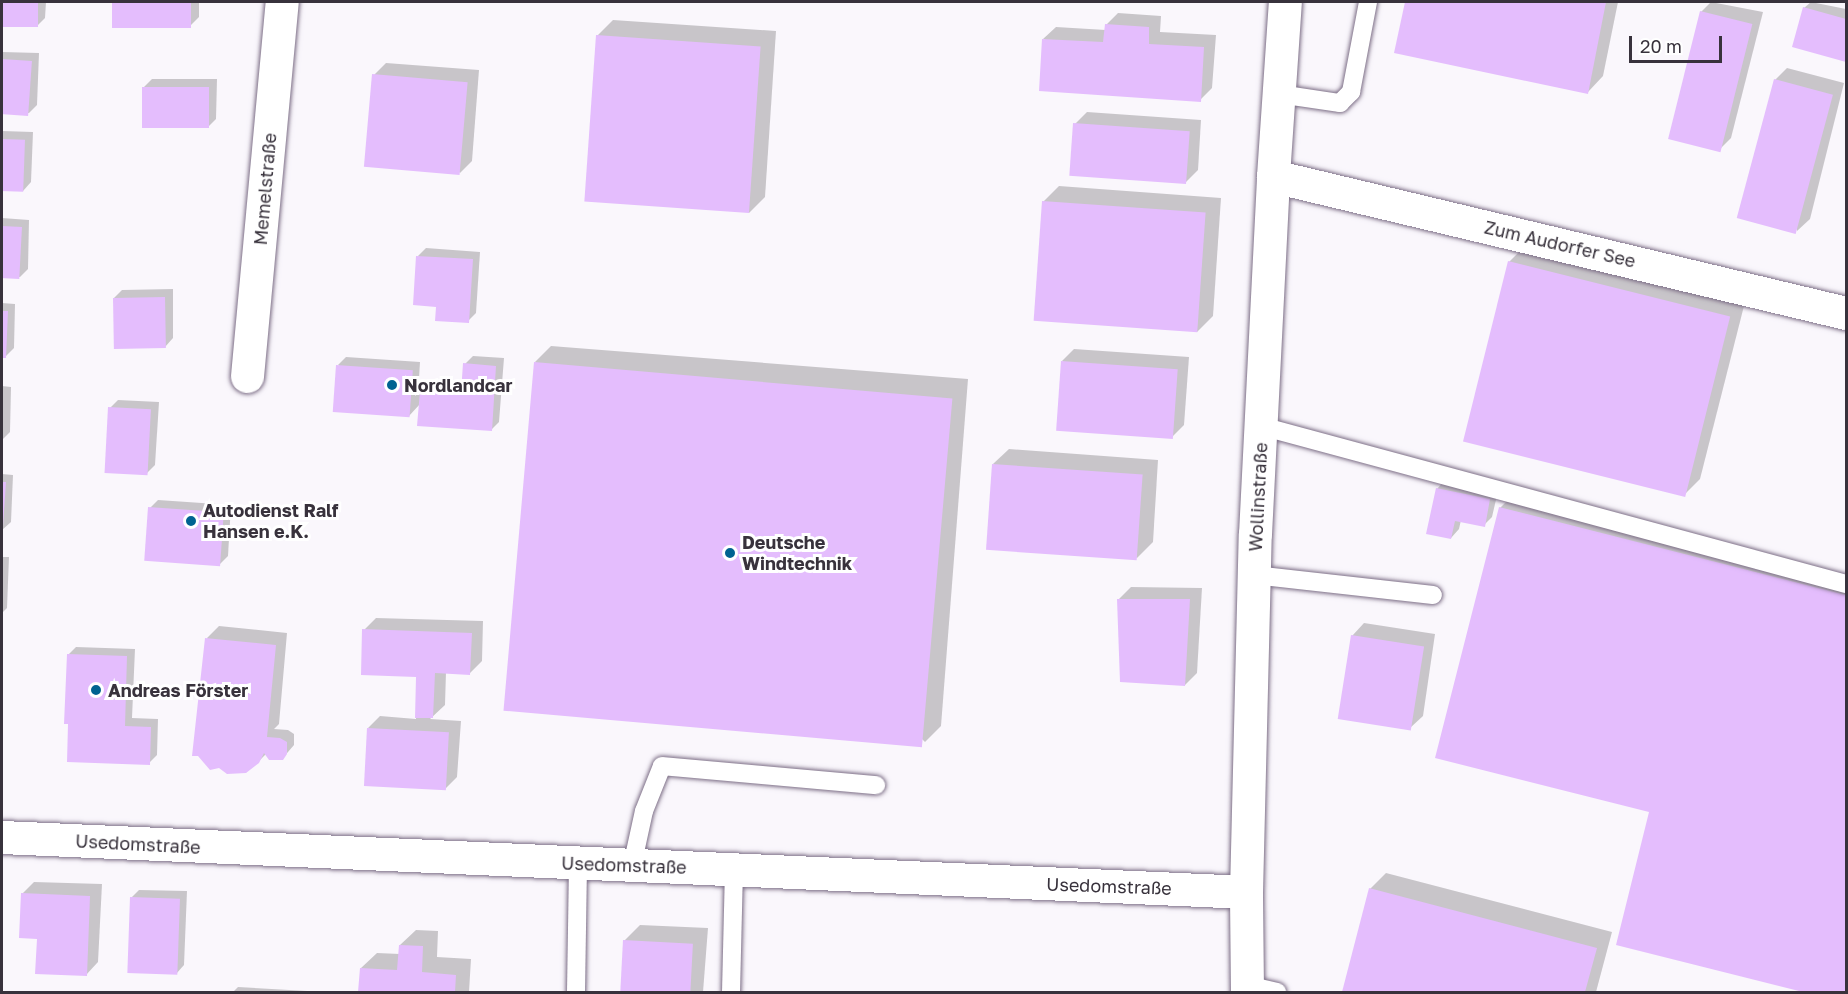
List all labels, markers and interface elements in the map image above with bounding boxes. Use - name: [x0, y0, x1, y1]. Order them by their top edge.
- scale bar: [1632, 24, 1725, 62]
- text: 20 m: [1640, 35, 1682, 57]
- street label: Memelstraße: [249, 132, 281, 246]
- street label: Zum Audorfer See: [1482, 216, 1638, 272]
- place label: Nordlandcar: [404, 374, 513, 396]
- marker: Nordlandcar: [385, 378, 399, 392]
- street label: Wollinstraße: [1244, 442, 1272, 552]
- place label: Autodienst Ralf Hansen e.K.: [203, 500, 338, 542]
- marker: Autodienst Ralf Hansen e.K.: [184, 514, 198, 528]
- place label: Deutsche Windtechnik: [742, 532, 852, 574]
- marker: Deutsche Windtechnik: [723, 546, 737, 560]
- place label: Andreas Förster: [108, 679, 248, 701]
- marker: Andreas Förster: [89, 683, 103, 697]
- street label: Usedomstraße: [75, 830, 201, 858]
- street label: Usedomstraße: [561, 852, 687, 878]
- street label: Usedomstraße: [1046, 873, 1172, 899]

